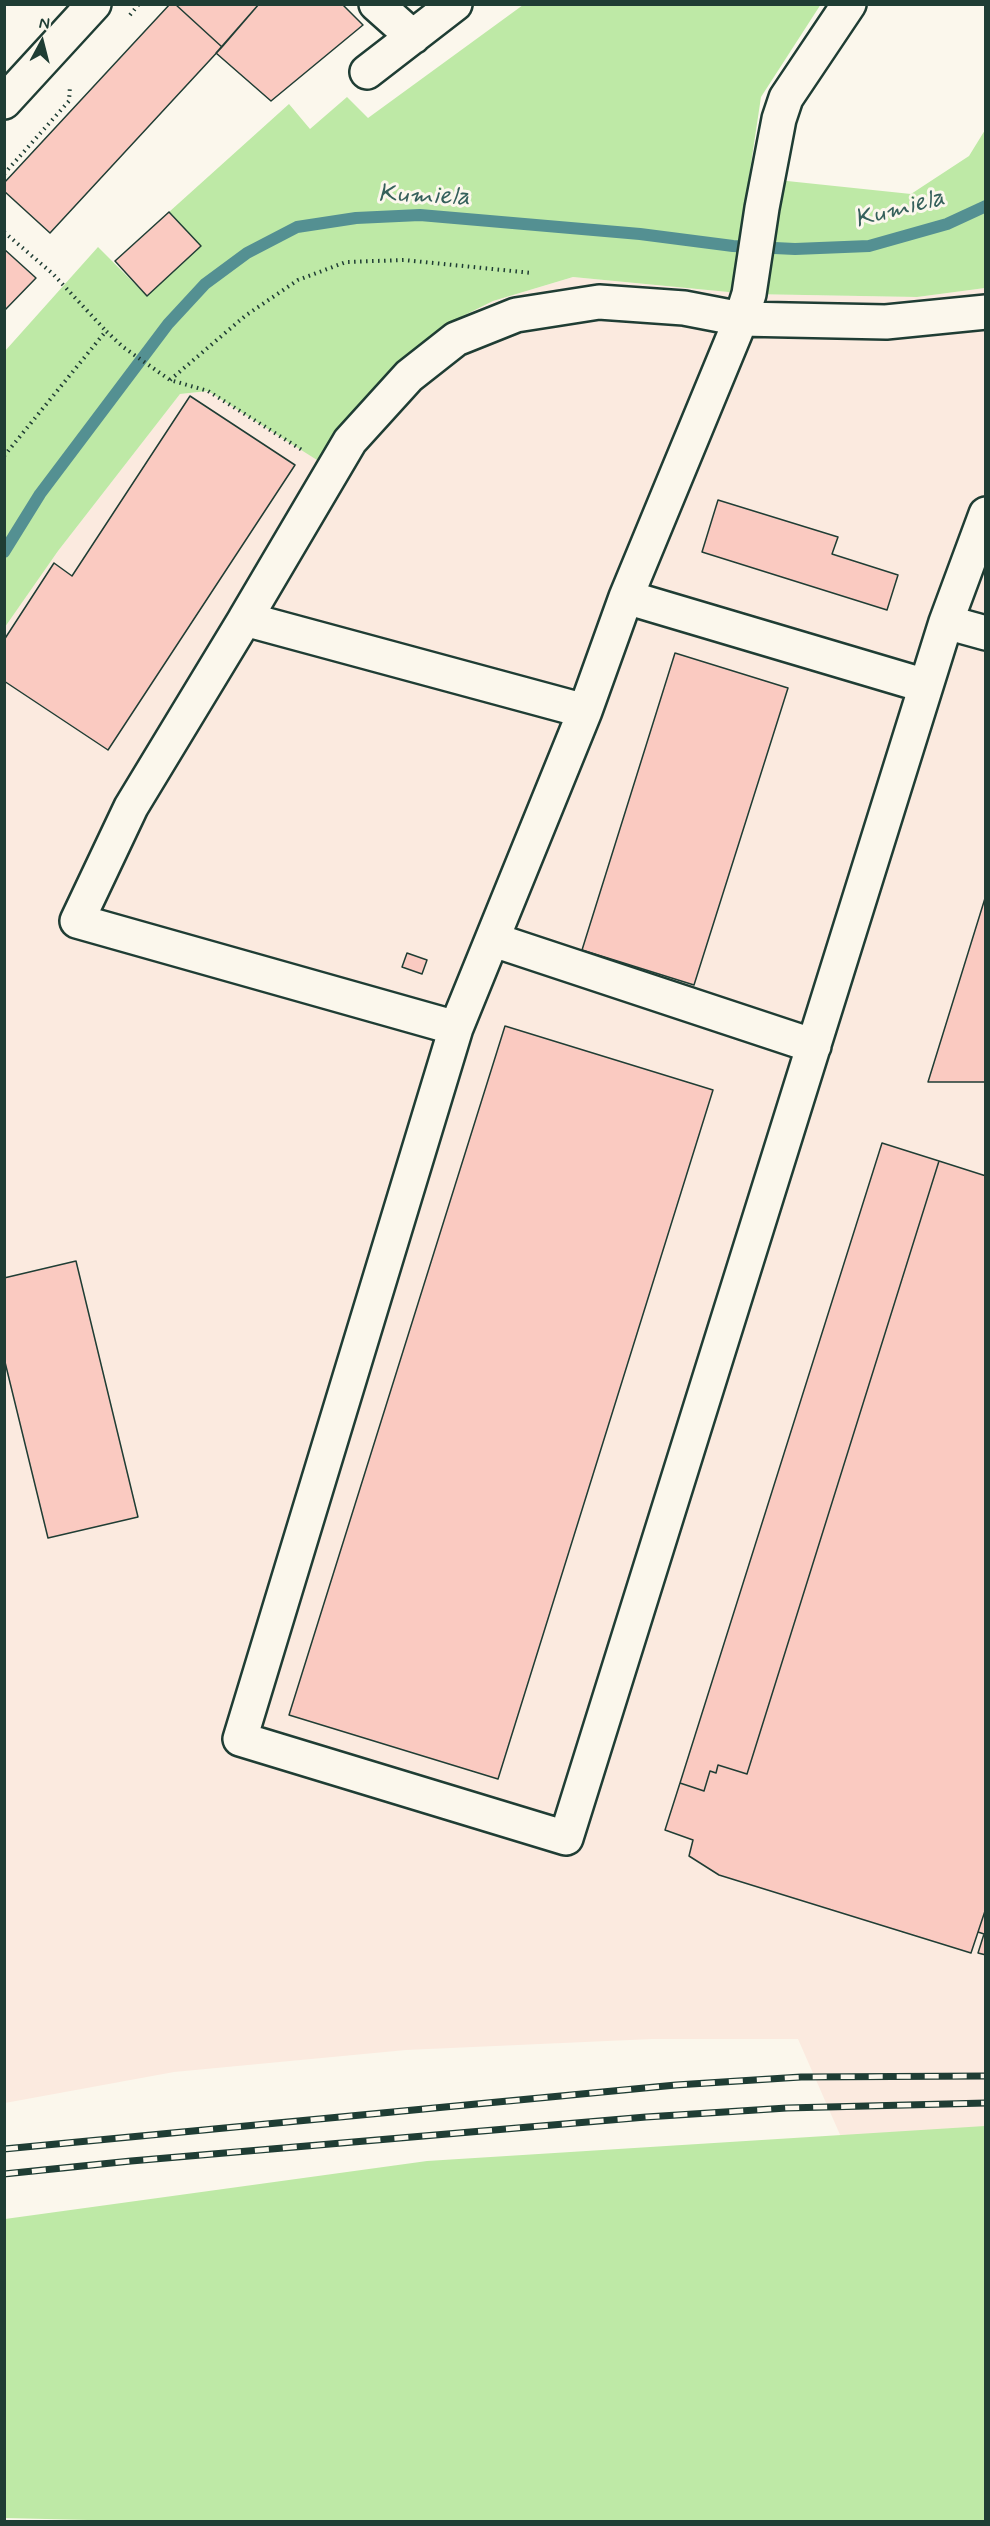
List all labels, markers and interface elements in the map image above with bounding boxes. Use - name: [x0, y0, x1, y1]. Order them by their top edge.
- north arrow: [12, 12, 72, 72]
- text: N: [38, 13, 51, 35]
- water label: Kumiela: [377, 180, 471, 214]
- water label: Kumiela: [852, 183, 948, 237]

